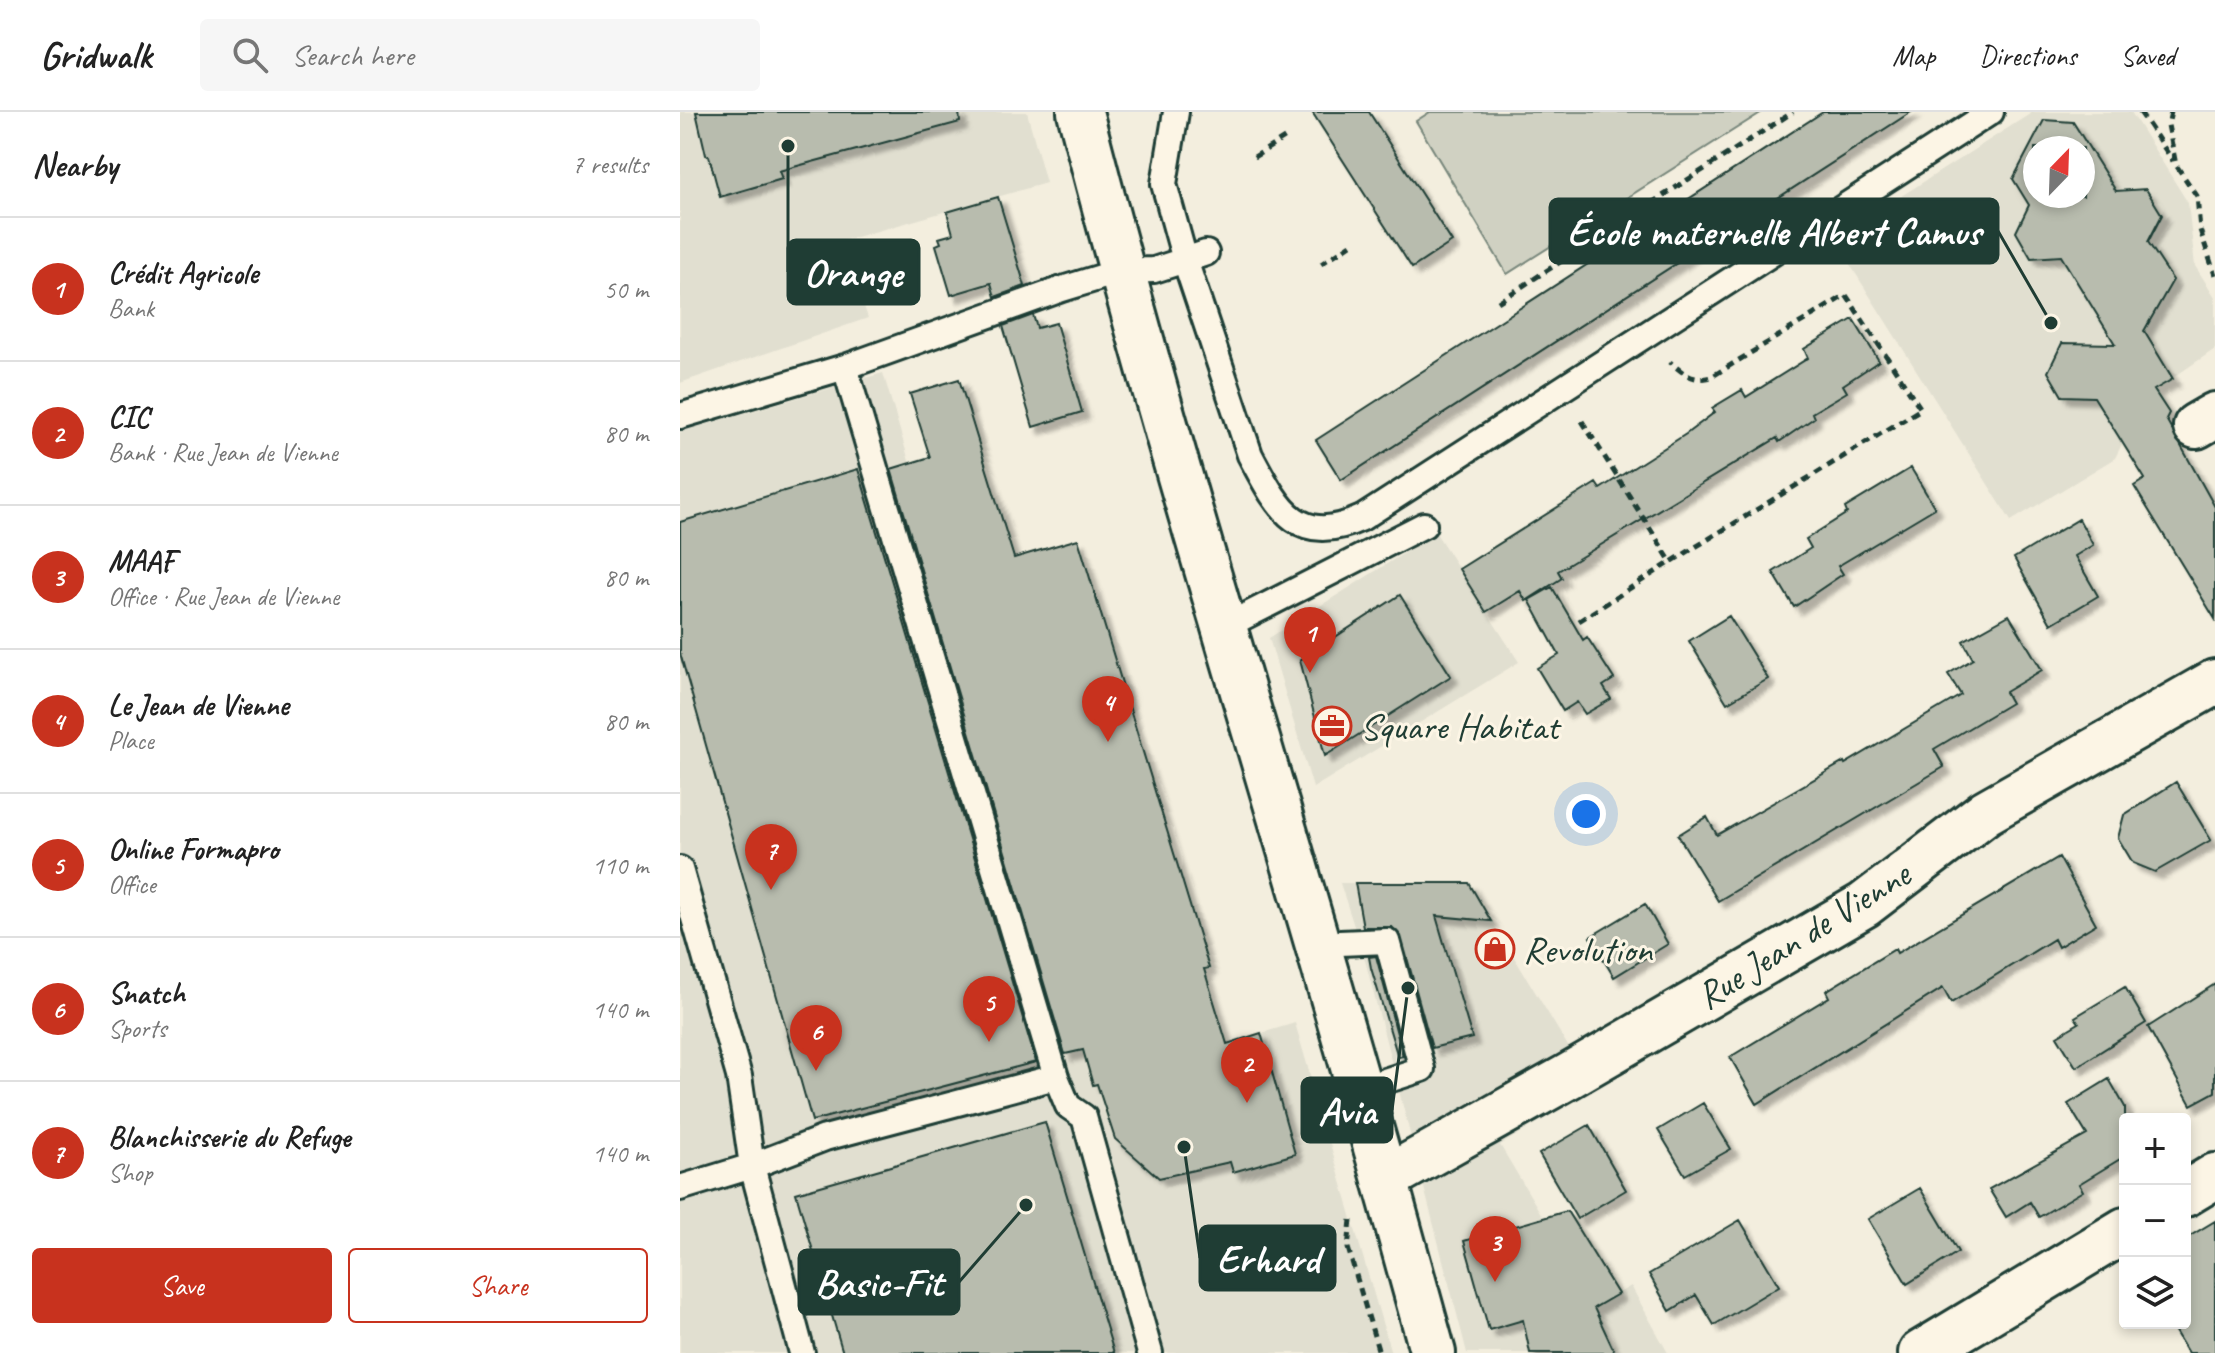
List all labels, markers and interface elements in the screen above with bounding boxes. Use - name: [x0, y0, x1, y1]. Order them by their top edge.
- search box: [200, 19, 760, 91]
- text: Gridwalk: [40, 32, 152, 79]
- icon: search: [228, 33, 272, 77]
- text: Search here: [292, 36, 414, 74]
- text: Map: [1892, 38, 1935, 73]
- text: Directions: [1979, 38, 2077, 73]
- text: Saved: [2121, 38, 2175, 73]
- north arrow: [2023, 136, 2095, 208]
- text: Nearby: [32, 143, 118, 186]
- text: 7 results: [572, 148, 648, 181]
- callout: École maternelle Albert Camus: [1550, 199, 1998, 263]
- text: École maternelle Albert Camus: [1567, 207, 1985, 257]
- callout: Orange: [788, 240, 919, 304]
- text: Orange: [804, 248, 905, 298]
- text: Crédit Agricole: [108, 254, 258, 292]
- text: 1: [52, 273, 64, 306]
- text: 50 m: [604, 273, 648, 306]
- text: Bank: [108, 292, 154, 325]
- text: CIC: [108, 398, 149, 436]
- text: 2: [52, 417, 64, 450]
- text: 80 m: [604, 417, 648, 450]
- text: Bank · Rue Jean de Vienne: [108, 436, 338, 469]
- text: MAAF: [108, 542, 175, 580]
- text: 3: [52, 561, 64, 594]
- text: 80 m: [604, 561, 648, 594]
- text: Office · Rue Jean de Vienne: [108, 580, 339, 613]
- pin: 1: [1284, 607, 1336, 673]
- pin: 4: [1082, 676, 1134, 742]
- text: Le Jean de Vienne: [108, 686, 289, 724]
- place label: Square Habitat: [1360, 703, 1562, 750]
- text: 4: [52, 705, 64, 738]
- text: 80 m: [604, 705, 648, 738]
- office icon: Square Habitat: [1311, 705, 1353, 747]
- text: Place: [108, 724, 154, 757]
- your location: [1566, 794, 1606, 834]
- pin: 7: [745, 824, 797, 890]
- text: Online Formapro: [108, 830, 279, 868]
- text: 5: [52, 849, 64, 882]
- text: 110 m: [592, 849, 648, 882]
- street label: Rue Jean de Vienne: [1688, 849, 1921, 1019]
- text: Office: [108, 868, 156, 901]
- place label: Revolution: [1523, 926, 1654, 973]
- shop icon: Revolution: [1474, 928, 1516, 970]
- text: Snatch: [108, 974, 185, 1012]
- pin: 5: [963, 976, 1015, 1042]
- text: 6: [52, 993, 64, 1026]
- text: 140 m: [592, 993, 648, 1026]
- pin: 6: [790, 1005, 842, 1071]
- text: Sports: [108, 1012, 166, 1045]
- pin: 2: [1221, 1037, 1273, 1103]
- callout: Avia: [1302, 1078, 1392, 1142]
- text: Avia: [1318, 1086, 1379, 1136]
- map controls: [2119, 1113, 2191, 1329]
- button: +: [2119, 1113, 2191, 1185]
- text: Blanchisserie du Refuge: [108, 1118, 351, 1156]
- text: 7: [52, 1137, 64, 1170]
- text: 140 m: [592, 1137, 648, 1170]
- text: Shop: [108, 1156, 152, 1189]
- button: −: [2119, 1185, 2191, 1257]
- pin: 3: [1469, 1216, 1521, 1282]
- callout: Erhard: [1200, 1226, 1335, 1290]
- text: Erhard: [1217, 1234, 1326, 1284]
- button: Save: [32, 1248, 332, 1323]
- button: Share: [348, 1248, 648, 1323]
- callout: Basic-Fit: [799, 1250, 959, 1314]
- button: layers: [2119, 1257, 2191, 1329]
- text: Basic-Fit: [815, 1258, 947, 1308]

